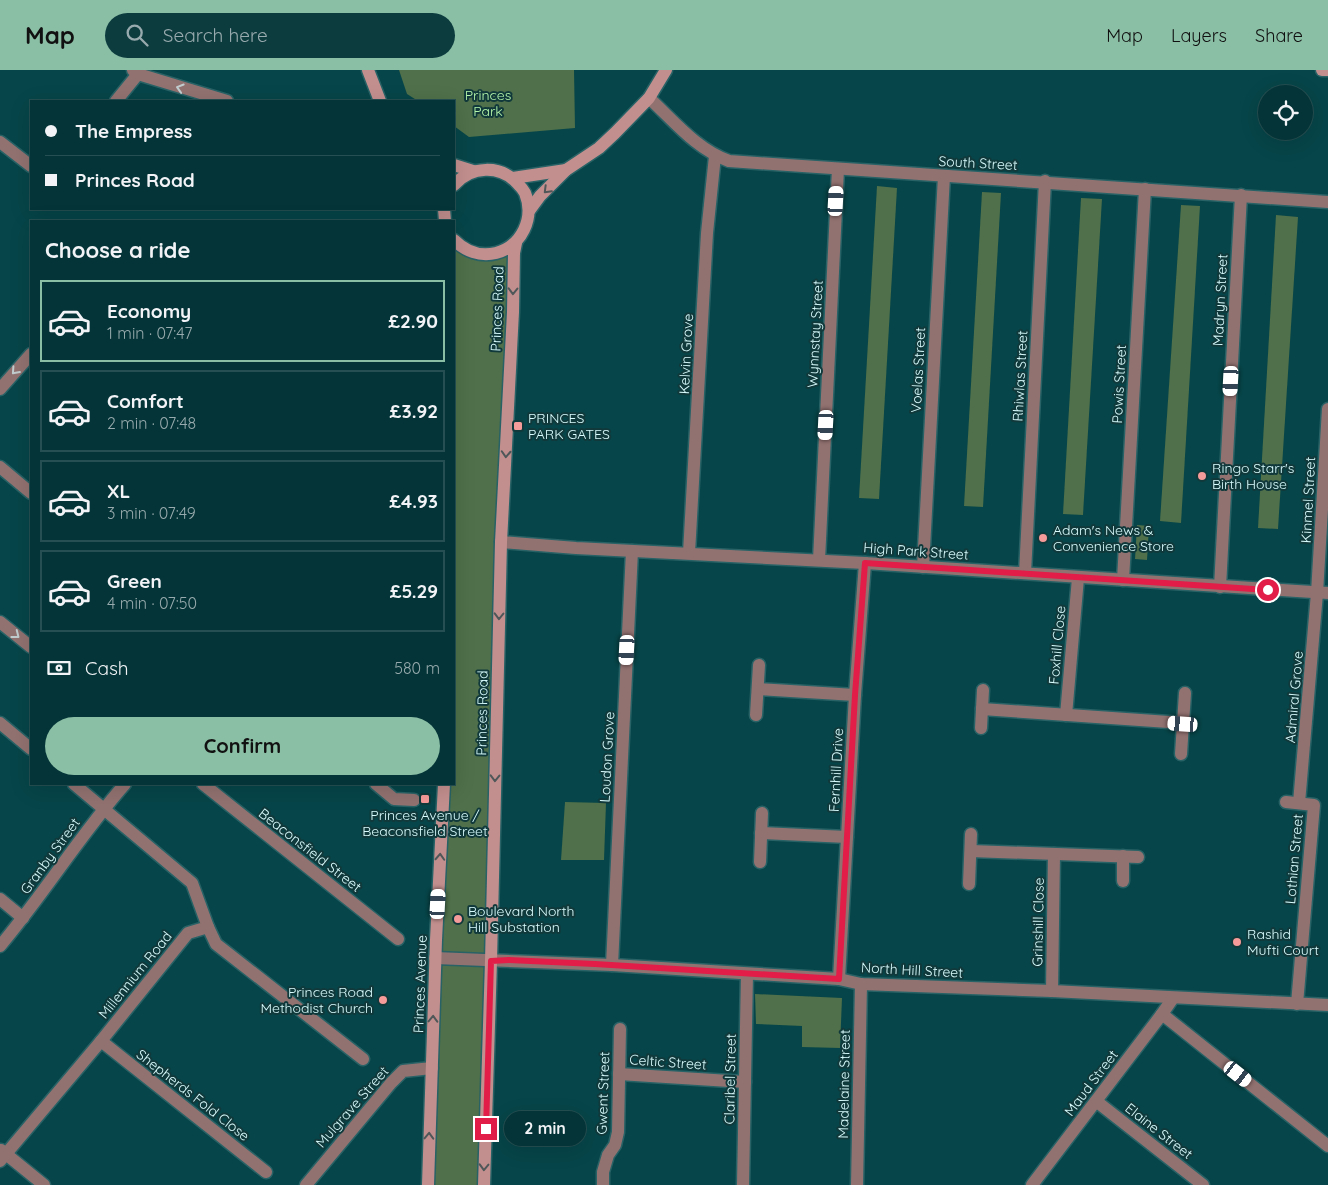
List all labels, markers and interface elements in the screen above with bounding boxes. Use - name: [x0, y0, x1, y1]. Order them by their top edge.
- search box: [105, 13, 455, 58]
- text: Map: [25, 20, 75, 50]
- icon: search: [123, 21, 151, 49]
- text: Search here: [163, 23, 268, 47]
- text: Map: [1106, 24, 1143, 47]
- text: Layers: [1171, 24, 1227, 47]
- text: Share: [1255, 24, 1303, 47]
- one-way arrow: [177, 83, 185, 93]
- map controls: [1258, 85, 1313, 140]
- button: locate: [1258, 85, 1313, 140]
- park label: Princes Park: [465, 86, 511, 120]
- text: The Empress: [75, 119, 192, 143]
- street label: South Street: [938, 152, 1018, 174]
- text: Princes Road: [75, 168, 195, 192]
- one-way arrow: [543, 184, 552, 193]
- car: [827, 186, 844, 216]
- text: Choose a ride: [45, 236, 190, 264]
- street label: Madryn Street: [1209, 253, 1231, 346]
- street label: Princes Road: [487, 266, 507, 352]
- street label: Wynnstay Street: [803, 280, 827, 388]
- one-way arrow: [508, 288, 518, 296]
- icon: car: [47, 299, 92, 344]
- text: Economy: [107, 299, 191, 323]
- text: £2.90: [388, 309, 438, 333]
- street label: Kelvin Grove: [675, 313, 697, 395]
- text: 1 min · 07:47: [107, 323, 192, 343]
- street label: Voelas Street: [907, 326, 929, 413]
- street label: Rhiwlas Street: [1009, 330, 1031, 422]
- street label: Powis Street: [1108, 344, 1130, 424]
- one-way arrow: [12, 366, 21, 375]
- car: [1222, 366, 1239, 396]
- icon: car: [47, 389, 92, 434]
- text: Comfort: [107, 389, 184, 413]
- text: £3.92: [390, 399, 438, 423]
- place label: PRINCES PARK GATES: [528, 409, 610, 443]
- car: [817, 410, 834, 440]
- text: 2 min · 07:48: [107, 413, 196, 433]
- marker: PRINCES PARK GATES: [512, 420, 524, 432]
- one-way arrow: [500, 450, 511, 458]
- street label: Kinmel Street: [1297, 456, 1319, 544]
- place label: Ringo Starr's Birth House: [1212, 459, 1294, 493]
- marker: Ringo Starr's Birth House: [1196, 470, 1208, 482]
- icon: car: [47, 479, 92, 524]
- text: XL: [107, 479, 130, 503]
- text: £4.93: [389, 489, 438, 513]
- text: 3 min · 07:49: [107, 503, 196, 523]
- place label: Adam's News & Convenience Store: [1053, 521, 1174, 555]
- marker: Adam's News & Convenience Store: [1037, 532, 1049, 544]
- street label: High Park Street: [863, 538, 969, 564]
- icon: car: [47, 569, 92, 614]
- text: Green: [107, 569, 162, 593]
- text: £5.29: [390, 579, 438, 603]
- route start: [1257, 579, 1279, 601]
- text: 4 min · 07:50: [107, 593, 197, 613]
- street label: Foxhill Close: [1045, 605, 1069, 685]
- one-way arrow: [494, 612, 505, 620]
- one-way arrow: [10, 629, 19, 638]
- car: [618, 635, 635, 665]
- street label: Admiral Grove: [1281, 650, 1307, 744]
- icon: cash: [45, 654, 73, 682]
- text: Cash: [85, 656, 129, 680]
- text: 580 m: [394, 658, 440, 678]
- street label: Princes Road: [472, 670, 492, 756]
- street label: Loudon Grove: [596, 711, 618, 803]
- car: [1167, 715, 1198, 733]
- button: Confirm: [45, 717, 440, 775]
- street label: Fernhill Drive: [825, 727, 847, 812]
- one-way arrow: [490, 775, 501, 783]
- marker: Princes Avenue / Beaconsfield Street: [419, 793, 431, 805]
- street label: Beaconsfield Street: [255, 804, 365, 896]
- place label: Princes Avenue / Beaconsfield Street: [362, 806, 488, 840]
- street label: Lothian Street: [1281, 813, 1307, 905]
- street label: Granby Street: [16, 814, 84, 898]
- one-way arrow: [435, 853, 446, 861]
- street label: Grinshill Close: [1028, 877, 1048, 967]
- car: [429, 889, 446, 919]
- place label: Boulevard North Hill Substation: [468, 902, 574, 936]
- marker: Boulevard North Hill Substation: [452, 913, 464, 925]
- place label: Rashid Mufti Court: [1247, 925, 1319, 959]
- street label: Millennium Road: [94, 928, 176, 1022]
- street label: Princes Avenue: [409, 935, 431, 1033]
- marker: Rashid Mufti Court: [1231, 936, 1243, 948]
- street label: North Hill Street: [861, 958, 964, 982]
- place label: Princes Road Methodist Church: [260, 983, 373, 1017]
- marker: Princes Road Methodist Church: [377, 994, 389, 1006]
- one-way arrow: [428, 1015, 439, 1023]
- street label: Madelaine Street: [834, 1029, 854, 1139]
- street label: Claribel Street: [720, 1033, 740, 1125]
- street label: Shepherds Fold Close: [133, 1045, 253, 1145]
- street label: Maud Street: [1060, 1046, 1122, 1120]
- street label: Celtic Street: [629, 1050, 707, 1074]
- street label: Gwent Street: [593, 1051, 613, 1135]
- car: [1221, 1059, 1254, 1089]
- street label: Mulgrave Street: [312, 1062, 392, 1151]
- street label: Elaine Street: [1122, 1099, 1197, 1163]
- callout: 2 min: [504, 1112, 586, 1146]
- route end: [475, 1118, 497, 1140]
- text: 2 min: [524, 1118, 566, 1138]
- one-way arrow: [424, 1132, 435, 1140]
- one-way arrow: [479, 1164, 490, 1172]

